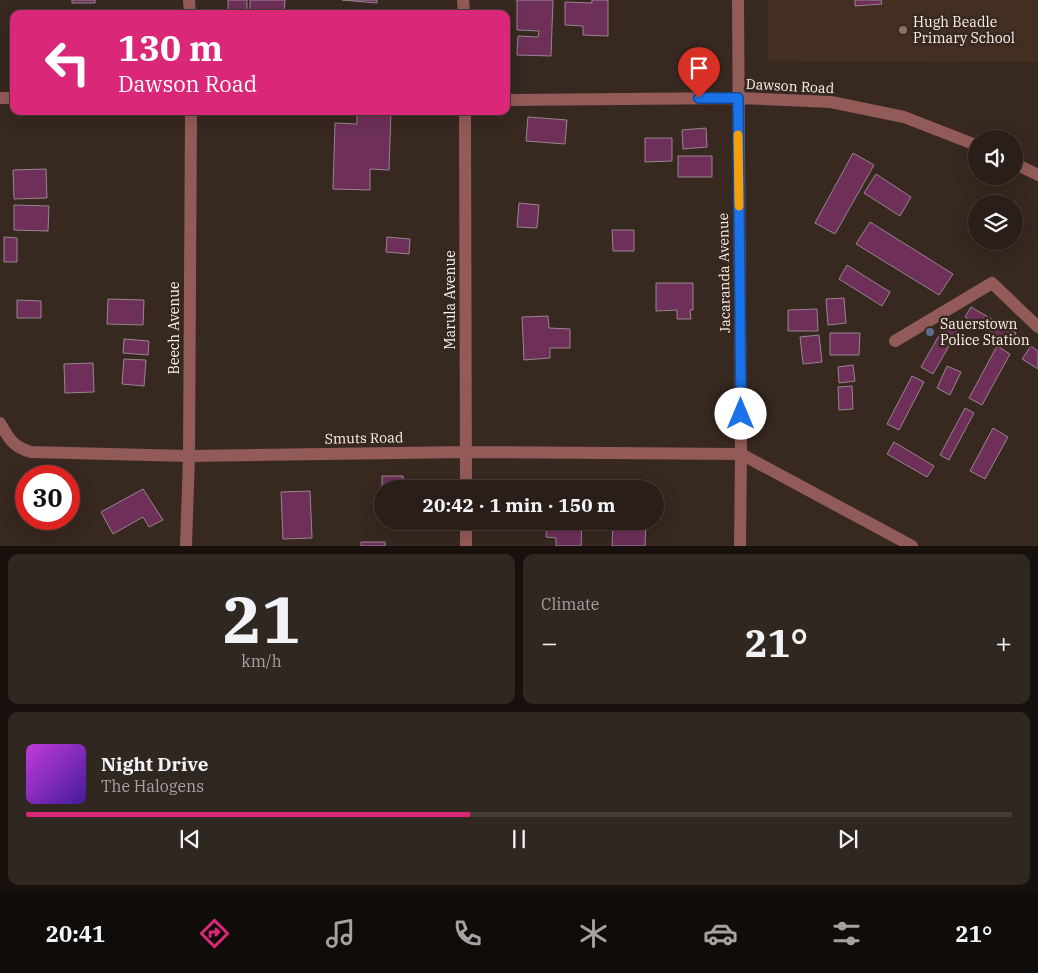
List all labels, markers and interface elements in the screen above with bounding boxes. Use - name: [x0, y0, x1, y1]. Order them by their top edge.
- place label: Hugh Beadle Primary School: [913, 13, 1015, 47]
- marker: Hugh Beadle Primary School: [897, 24, 909, 36]
- text: 130 m: [118, 25, 223, 71]
- icon: left: [35, 30, 100, 95]
- pin: [678, 47, 720, 98]
- icon: arrive: [685, 54, 713, 82]
- text: Dawson Road: [118, 69, 257, 98]
- street label: Dawson Road: [745, 75, 835, 97]
- map controls: [968, 130, 1023, 250]
- button: sound: [968, 130, 1023, 185]
- button: layers: [968, 195, 1023, 250]
- street label: Jacaranda Avenue: [714, 213, 734, 333]
- street label: Marula Avenue: [441, 250, 459, 350]
- street label: Beech Avenue: [165, 282, 183, 374]
- place label: Sauerstown Police Station: [940, 315, 1030, 349]
- marker: Sauerstown Police Station: [924, 326, 936, 338]
- position arrow: [714, 387, 766, 439]
- street label: Smuts Road: [325, 428, 404, 448]
- speed limit sign: 30: [15, 465, 80, 530]
- text: 20:42 · 1 min · 150 m: [423, 493, 615, 517]
- text: 21: [222, 576, 301, 661]
- text: Climate: [541, 594, 599, 614]
- text: 21°: [745, 618, 808, 667]
- text: −: [541, 624, 558, 661]
- text: +: [995, 624, 1012, 661]
- text: km/h: [241, 651, 282, 671]
- text: Night Drive: [101, 752, 209, 776]
- text: The Halogens: [101, 776, 204, 796]
- icon: previous: [176, 825, 204, 853]
- icon: pause: [505, 825, 533, 853]
- icon: next: [834, 825, 862, 853]
- icon: directions: [197, 916, 232, 951]
- icon: music: [323, 916, 358, 951]
- icon: phone: [450, 916, 485, 951]
- icon: climate: [576, 916, 611, 951]
- icon: car: [703, 916, 738, 951]
- icon: filters: [829, 916, 864, 951]
- text: 20:41: [46, 919, 105, 948]
- text: 21°: [955, 919, 992, 948]

